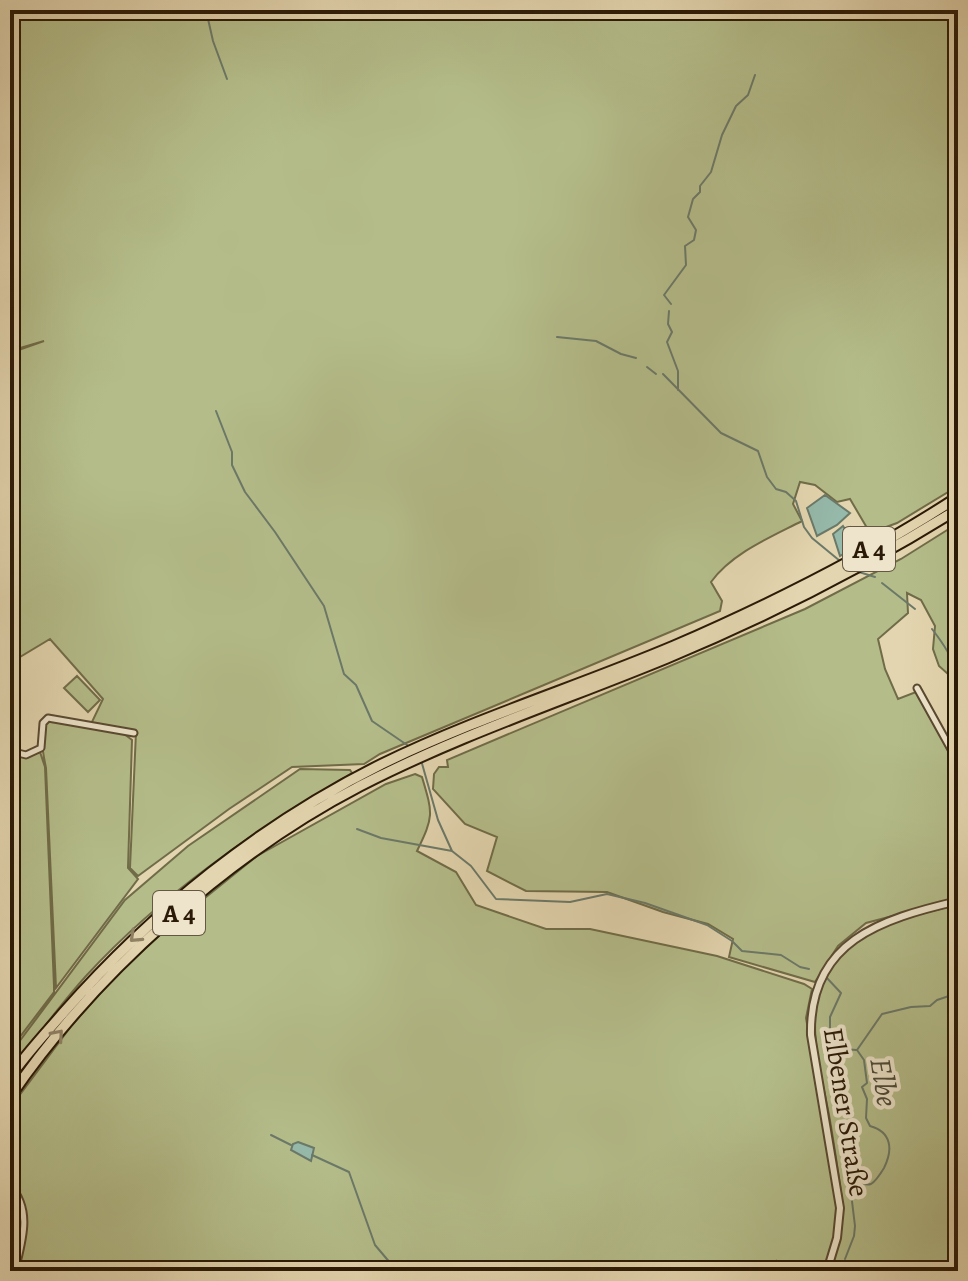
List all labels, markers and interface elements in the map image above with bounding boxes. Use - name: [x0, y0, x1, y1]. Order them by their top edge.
- road number: A 4: [843, 527, 895, 571]
- road number: A 4: [153, 891, 205, 935]
- one-way arrow: [130, 928, 144, 943]
- street label: Elbener Straße: [814, 1025, 878, 1200]
- one-way arrow: [48, 1030, 63, 1045]
- water label: Elbe: [860, 1055, 908, 1109]

